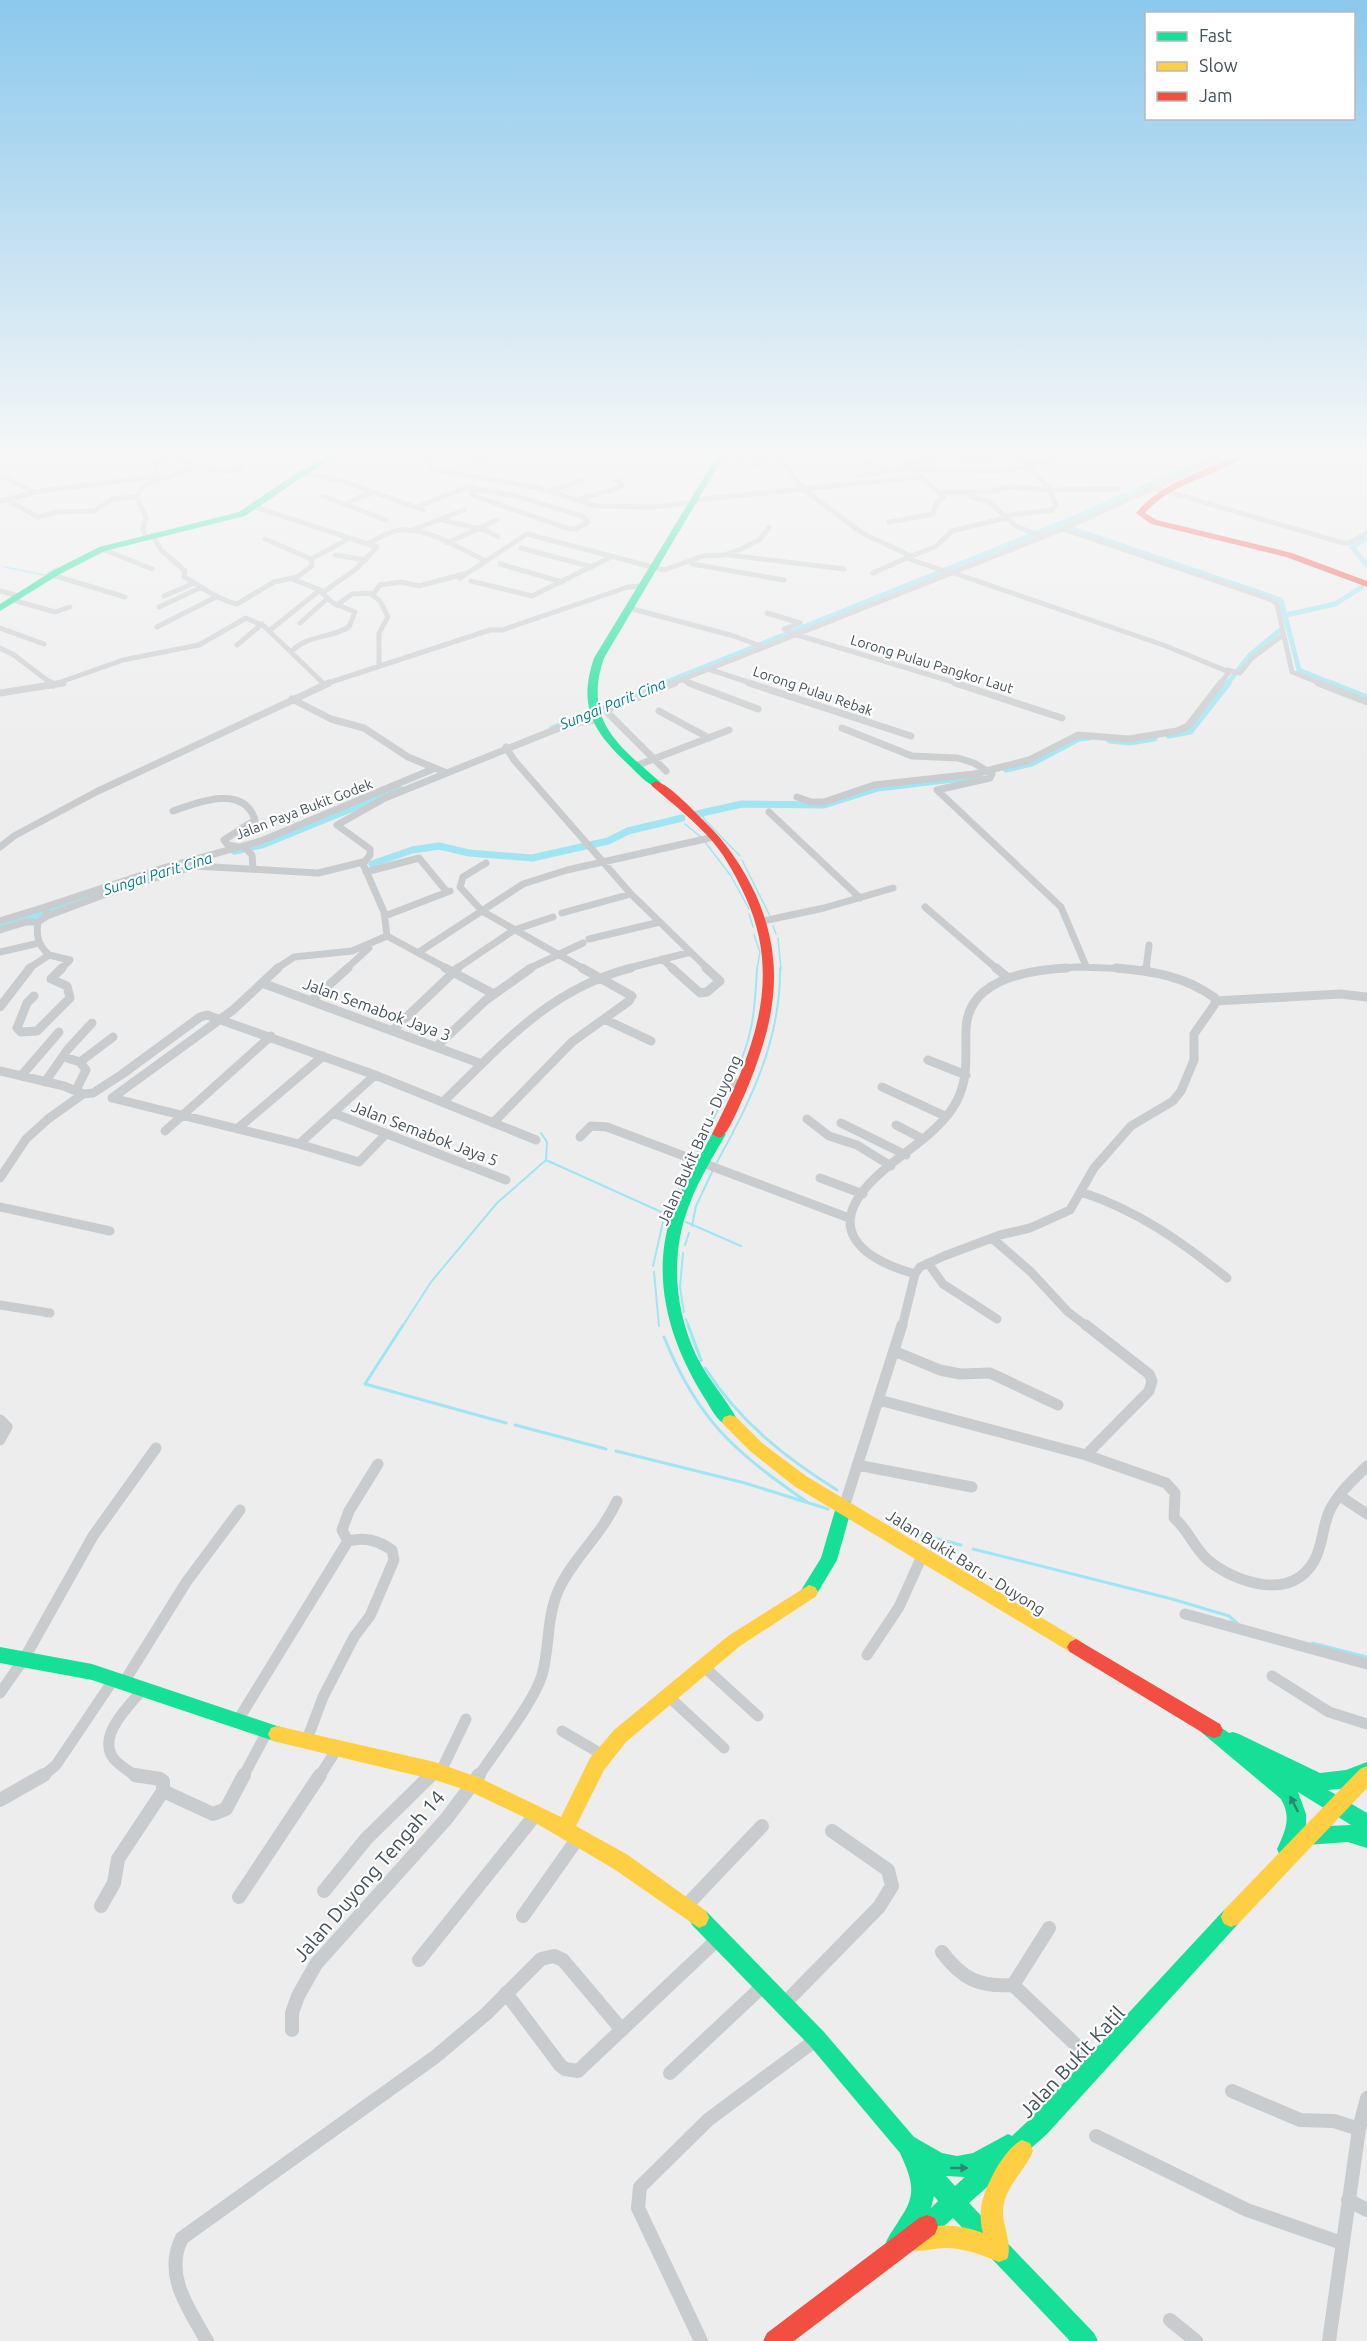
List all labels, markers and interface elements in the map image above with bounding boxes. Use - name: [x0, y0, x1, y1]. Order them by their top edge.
- legend: [1145, 12, 1355, 120]
- text: Fast: [1199, 25, 1232, 45]
- text: Slow: [1199, 55, 1238, 75]
- text: Jam: [1199, 85, 1233, 105]
- street label: Lorong Pulau Pangkor Laut: [849, 632, 1016, 697]
- street label: Lorong Pulau Rebak: [751, 663, 875, 719]
- water label: Sungai Parit Cina: [556, 675, 668, 733]
- street label: Jalan Paya Bukit Godek: [233, 776, 375, 842]
- water label: Sungai Parit Cina: [101, 849, 214, 898]
- street label: Jalan Semabok Jaya 3: [301, 974, 453, 1044]
- street label: Jalan Bukit Baru - Duyong: [653, 1052, 745, 1228]
- street label: Jalan Semabok Jaya 5: [349, 1097, 501, 1169]
- street label: Jalan Bukit Baru - Duyong: [883, 1506, 1049, 1618]
- street label: Jalan Duyong Tengah 14: [288, 1786, 449, 1966]
- one-way arrow: [1289, 1795, 1299, 1812]
- street label: Jalan Bukit Katil: [1014, 2001, 1129, 2122]
- one-way arrow: [950, 2163, 969, 2173]

